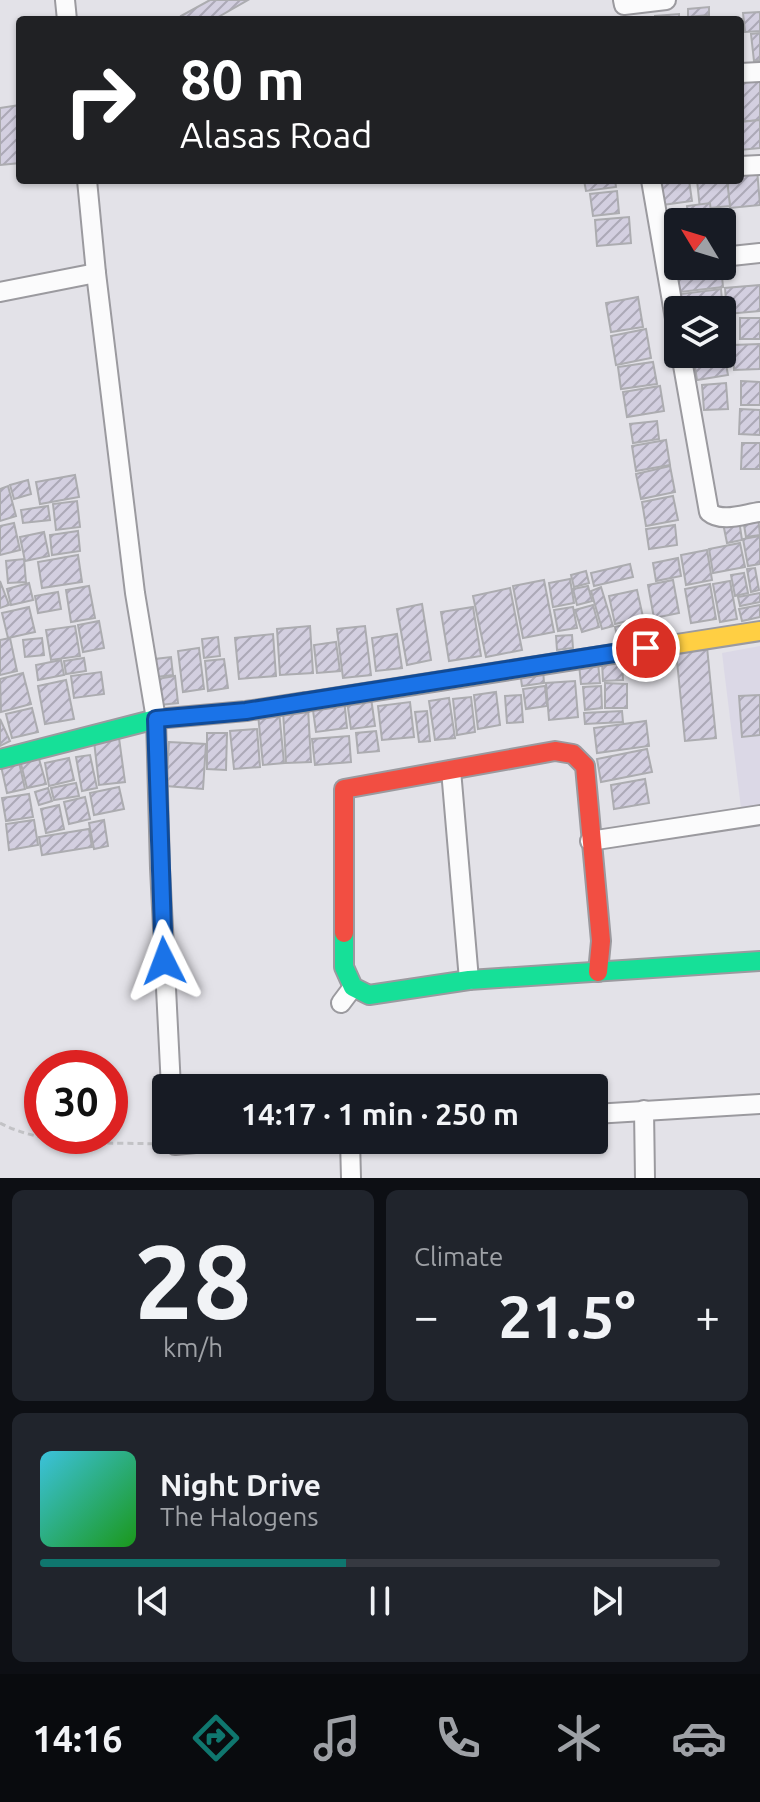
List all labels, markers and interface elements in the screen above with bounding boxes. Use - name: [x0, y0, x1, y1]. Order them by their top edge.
- icon: right: [48, 48, 152, 152]
- text: 80 m: [180, 48, 305, 111]
- text: Alasas Road: [180, 114, 372, 155]
- north arrow: [664, 208, 736, 280]
- map controls: [664, 208, 736, 368]
- button: layers: [664, 296, 736, 368]
- pin: [612, 614, 680, 682]
- icon: arrive: [624, 626, 668, 670]
- position arrow: [122, 919, 206, 1003]
- speed limit sign: 30: [24, 1050, 128, 1154]
- text: 14:17 · 1 min · 250 m: [241, 1097, 519, 1131]
- text: 28: [134, 1222, 252, 1339]
- text: Climate: [414, 1242, 503, 1271]
- text: 21.5°: [498, 1282, 636, 1349]
- text: −: [414, 1291, 439, 1340]
- text: +: [695, 1291, 720, 1340]
- text: km/h: [163, 1333, 223, 1362]
- text: Night Drive: [160, 1468, 321, 1502]
- text: The Halogens: [160, 1502, 319, 1531]
- icon: previous: [131, 1579, 175, 1623]
- icon: pause: [358, 1579, 402, 1623]
- icon: next: [585, 1579, 629, 1623]
- icon: directions: [188, 1710, 244, 1766]
- icon: music: [309, 1710, 365, 1766]
- icon: phone: [430, 1710, 486, 1766]
- icon: climate: [551, 1710, 607, 1766]
- icon: car: [671, 1710, 727, 1766]
- text: 14:16: [32, 1718, 123, 1759]

